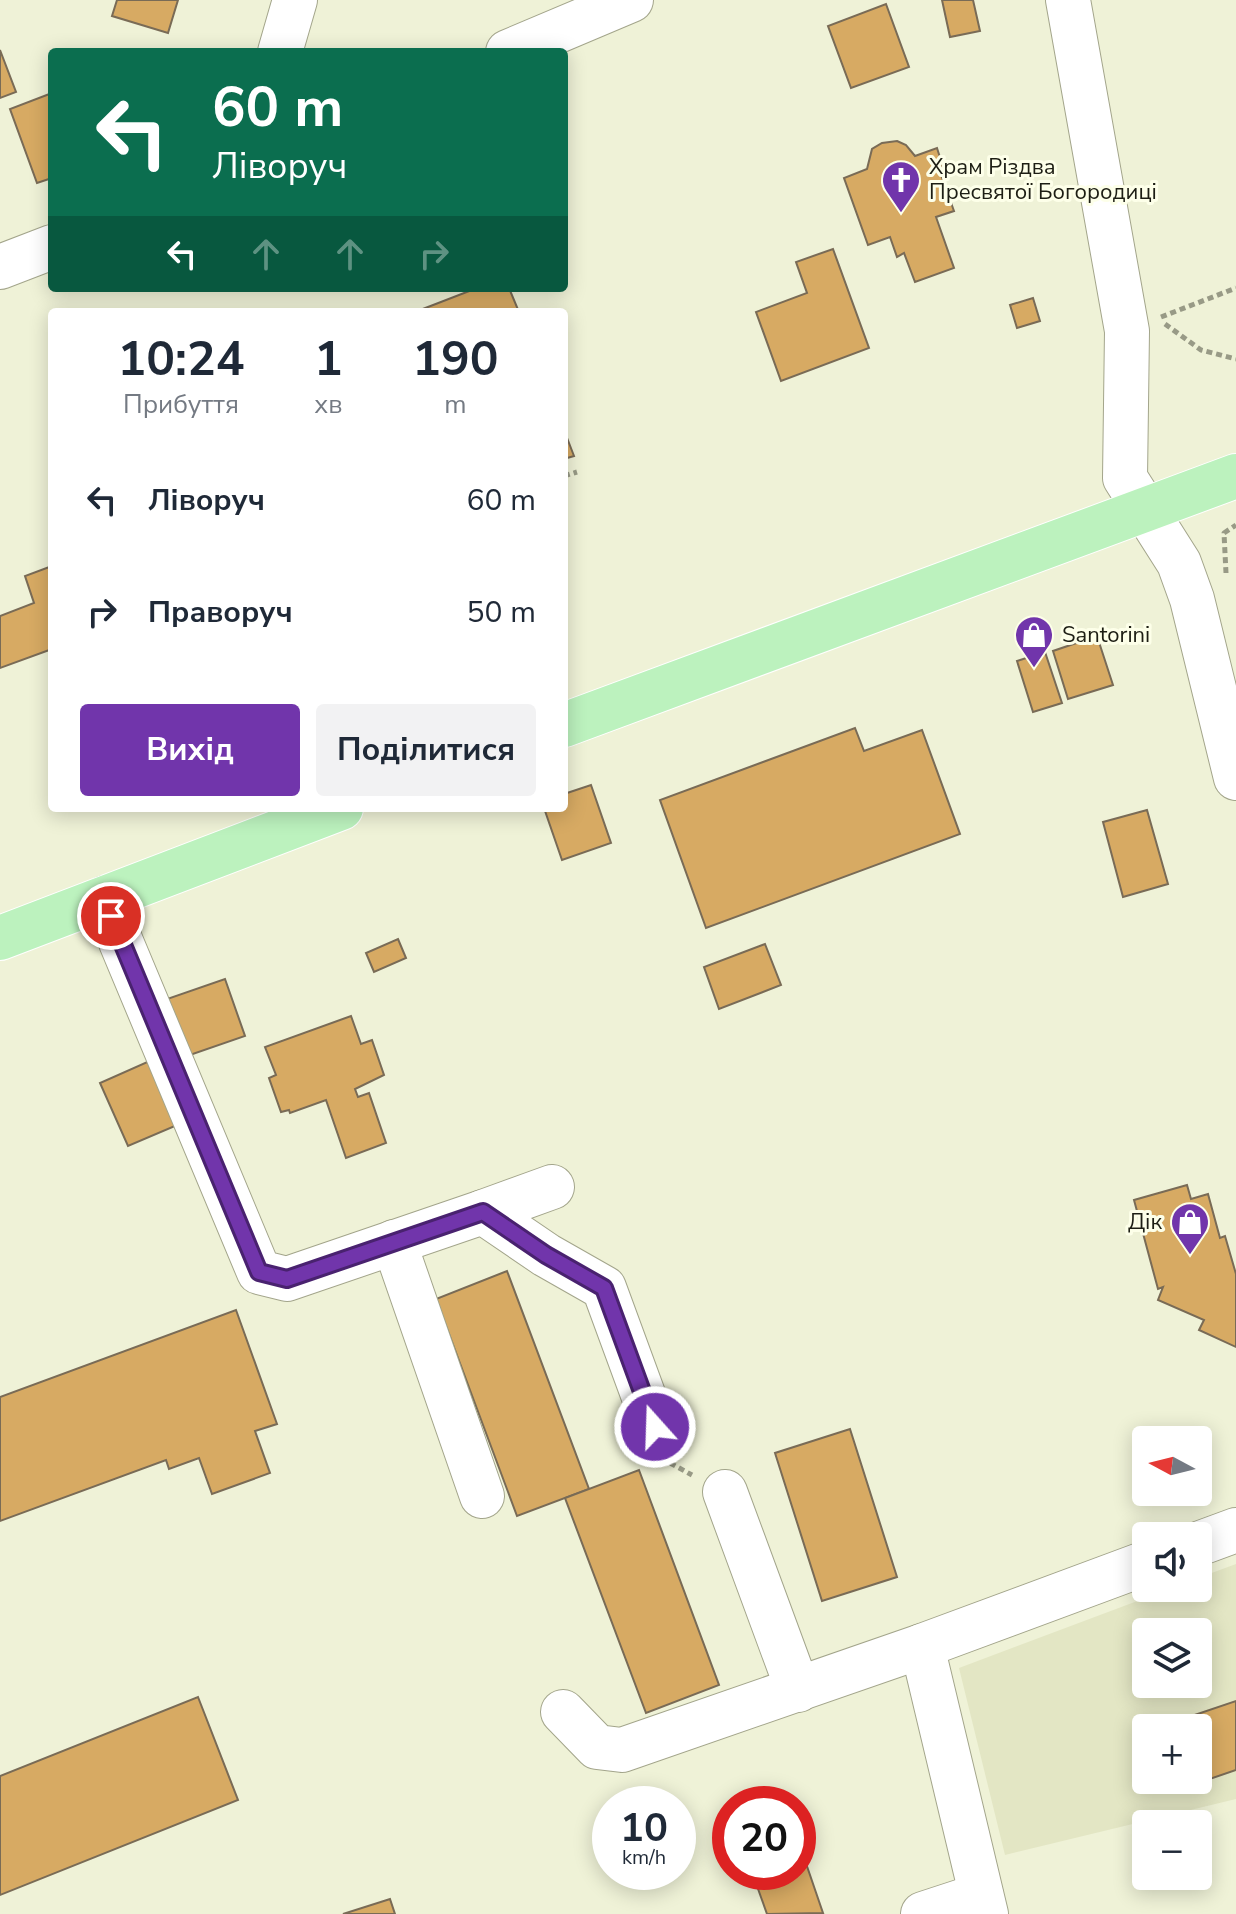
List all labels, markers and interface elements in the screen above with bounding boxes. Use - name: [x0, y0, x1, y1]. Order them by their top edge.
- text: 60 m: [212, 69, 343, 146]
- icon: left: [80, 80, 184, 184]
- text: Ліворуч: [212, 142, 347, 191]
- place label: Храм Різдва Пресвятої Богородиці: [929, 152, 1157, 207]
- church icon: Храм Різдва Пресвятої Богородиці: [880, 159, 922, 214]
- icon: left: [160, 232, 204, 276]
- icon: ahead: [244, 232, 288, 276]
- icon: ahead: [328, 232, 372, 276]
- icon: right: [412, 232, 456, 276]
- text: 10:24: [117, 326, 245, 392]
- text: 1: [314, 326, 343, 392]
- text: 190: [412, 326, 499, 392]
- text: Прибуття: [123, 387, 239, 422]
- text: хв: [314, 387, 342, 422]
- text: m: [444, 387, 466, 422]
- icon: left: [80, 478, 124, 522]
- text: Ліворуч: [148, 480, 265, 521]
- text: 60 m: [467, 480, 536, 521]
- icon: right: [80, 590, 124, 634]
- text: Праворуч: [148, 592, 293, 633]
- text: 50 m: [467, 592, 536, 633]
- shop icon: Santorini: [1013, 614, 1055, 669]
- place label: Santorini: [1062, 620, 1150, 650]
- button: Вихід: [80, 704, 300, 796]
- button: Поділитися: [316, 704, 536, 796]
- pin: [77, 882, 145, 950]
- icon: arrive: [89, 894, 133, 938]
- shop icon: Дік: [1169, 1201, 1211, 1256]
- place label: Дік: [1128, 1207, 1162, 1237]
- position arrow: [613, 1385, 697, 1469]
- north arrow: [1132, 1426, 1212, 1506]
- map controls: [1132, 1426, 1212, 1890]
- button: sound: [1132, 1522, 1212, 1602]
- button: layers: [1132, 1618, 1212, 1698]
- button: +: [1132, 1714, 1212, 1794]
- speed limit sign: 20: [712, 1786, 816, 1890]
- text: 10: [620, 1801, 668, 1855]
- button: −: [1132, 1810, 1212, 1890]
- text: km/h: [622, 1844, 666, 1871]

